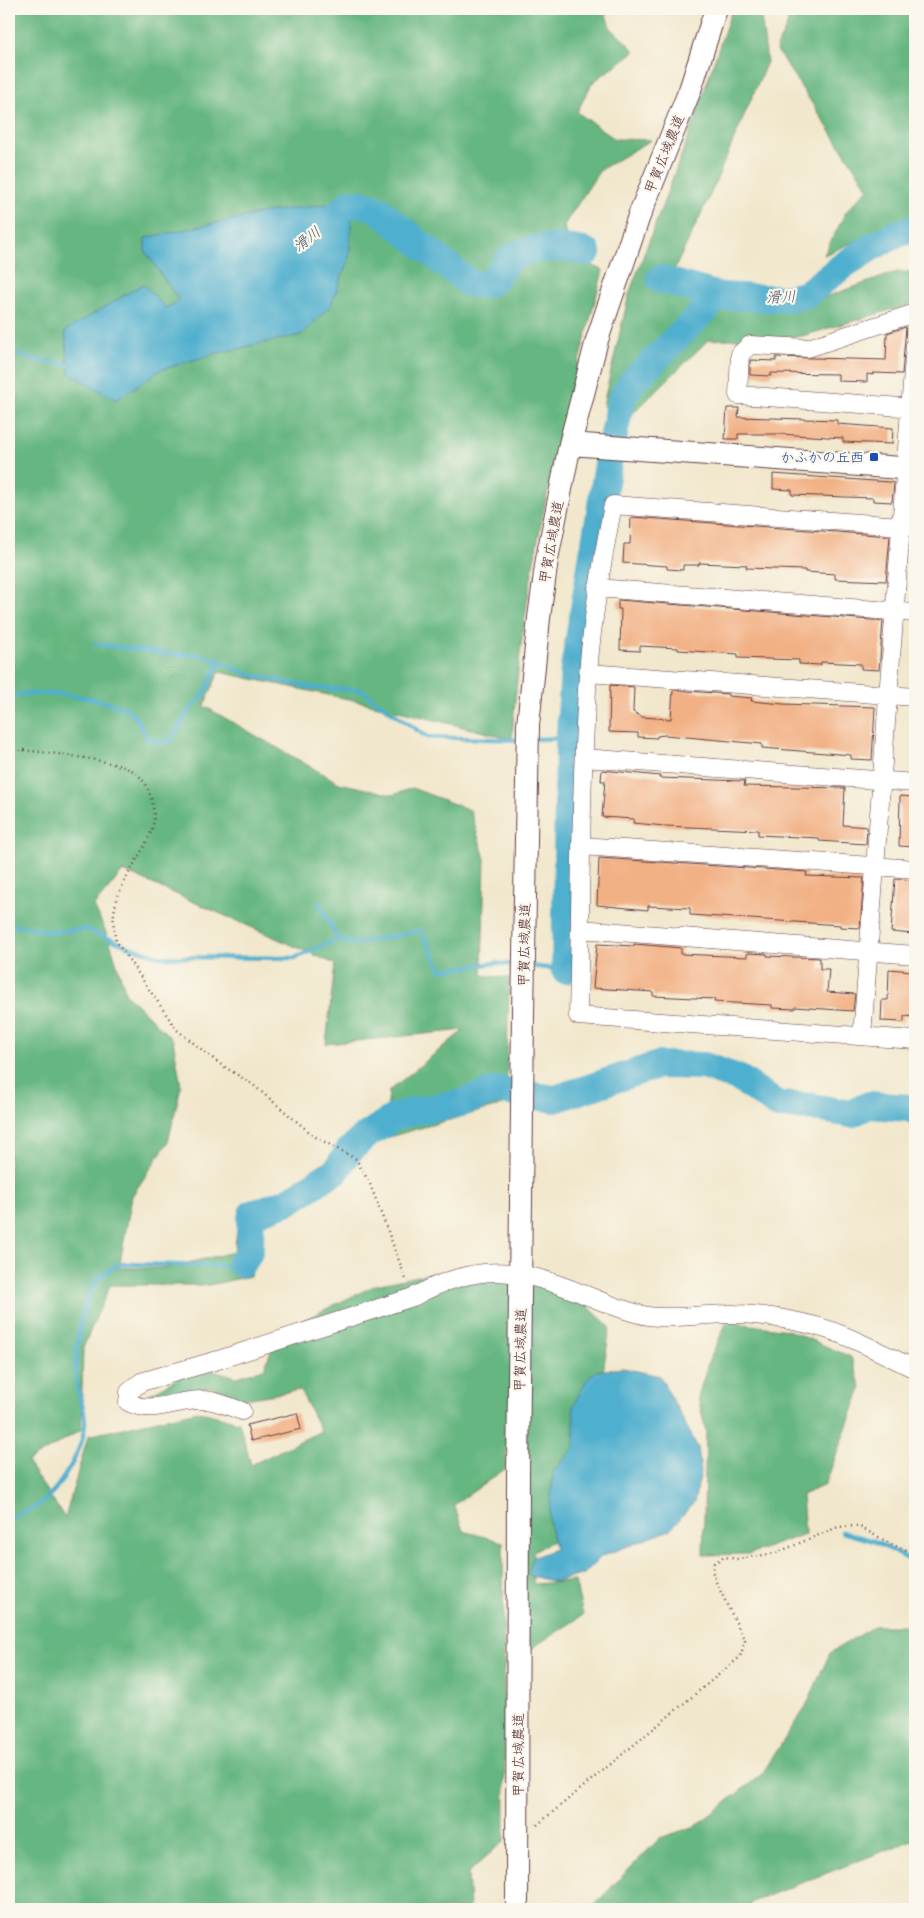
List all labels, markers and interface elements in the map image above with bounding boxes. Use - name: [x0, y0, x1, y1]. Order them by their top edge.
- street label: 甲賀広域農道: [641, 112, 688, 196]
- water label: 滑川: [290, 223, 325, 256]
- water label: 滑川: [766, 287, 797, 308]
- place label: かふかの丘西: [781, 449, 864, 466]
- marker: かふかの丘西: [868, 451, 880, 463]
- street label: 甲賀広域農道: [536, 499, 567, 585]
- street label: 甲賀広域農道: [515, 903, 534, 987]
- street label: 甲賀広域農道: [511, 1308, 530, 1392]
- street label: 甲賀広域農道: [510, 1713, 527, 1797]

